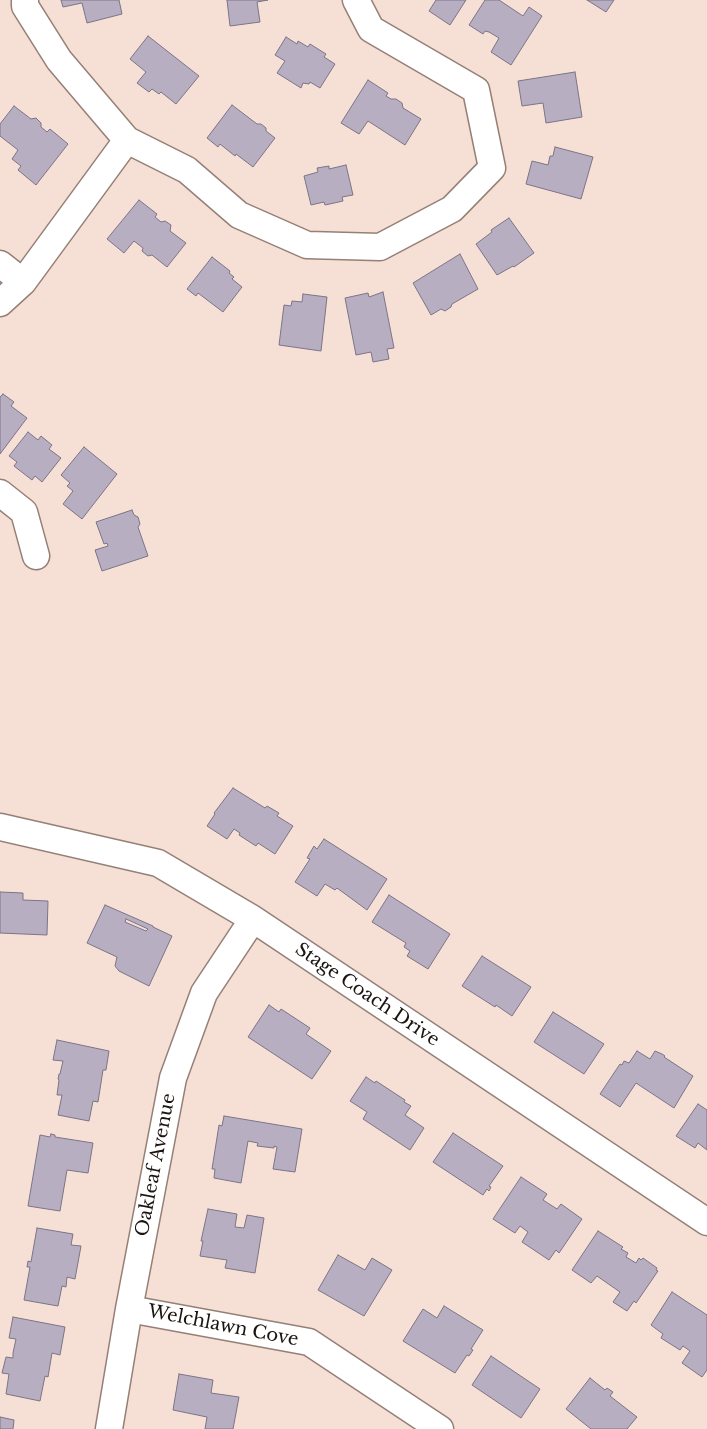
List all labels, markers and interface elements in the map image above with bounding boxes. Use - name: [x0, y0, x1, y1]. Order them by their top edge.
- street label: Stage Coach Drive: [291, 939, 443, 1051]
- street label: Oakleaf Avenue: [132, 1092, 180, 1238]
- street label: Welchlawn Cove: [146, 1301, 300, 1351]

